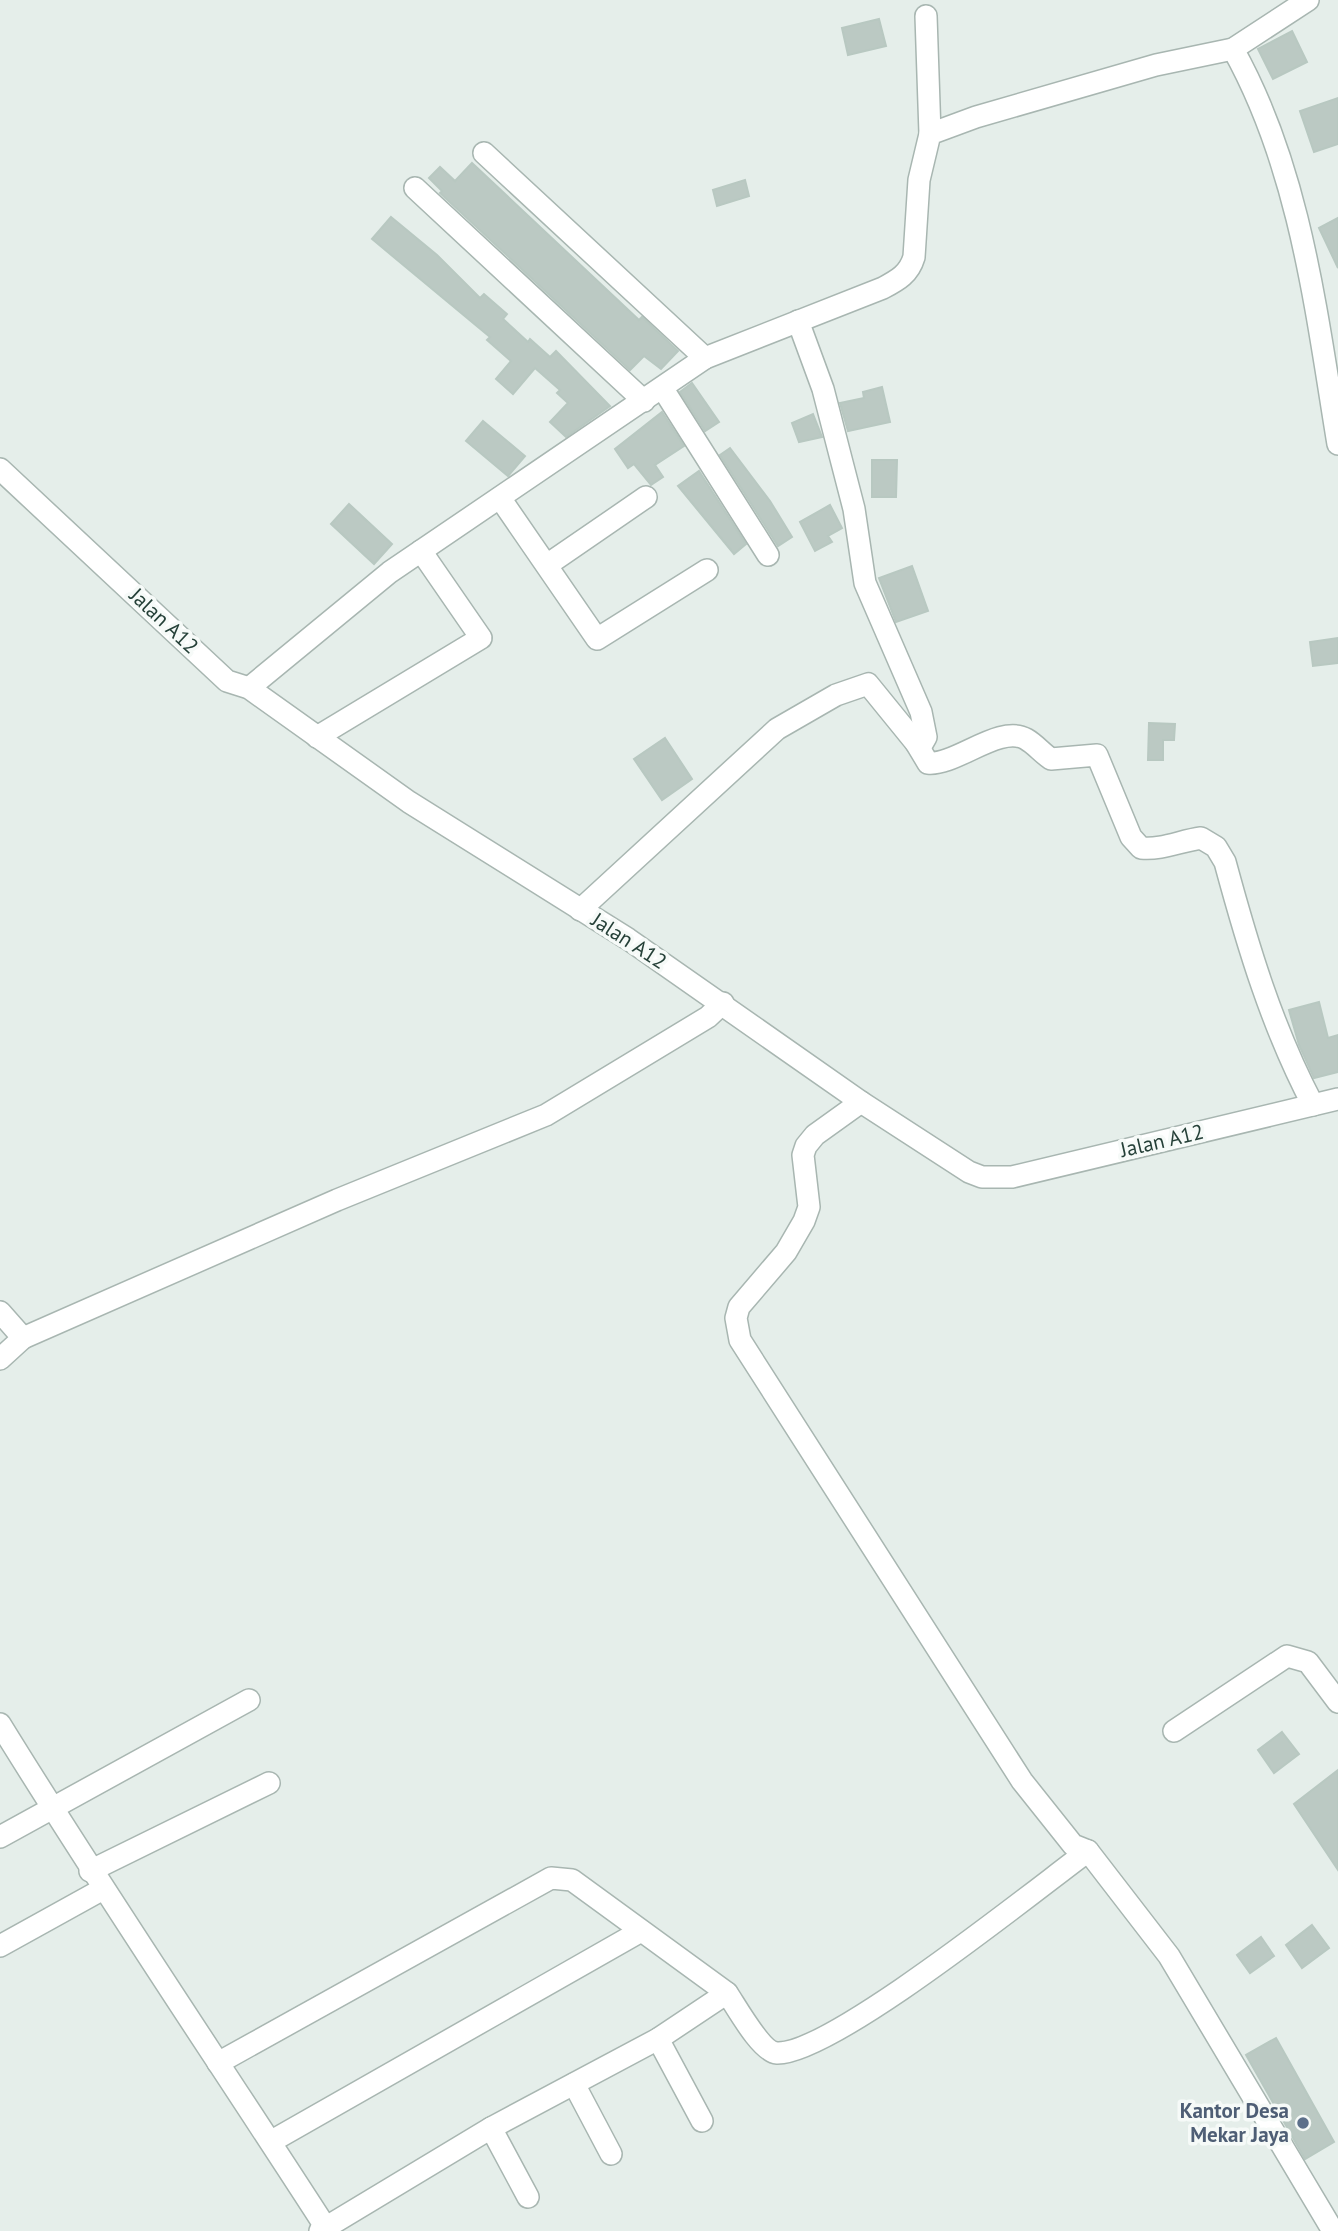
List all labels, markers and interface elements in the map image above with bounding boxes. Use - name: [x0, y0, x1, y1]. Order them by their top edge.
- street label: Jalan A12: [123, 581, 205, 659]
- street label: Jalan A12: [586, 906, 672, 975]
- street label: Jalan A12: [1117, 1118, 1206, 1163]
- place label: Kantor Desa Mekar Jaya: [1180, 2097, 1289, 2148]
- marker: Kantor Desa Mekar Jaya: [1295, 2115, 1311, 2131]

